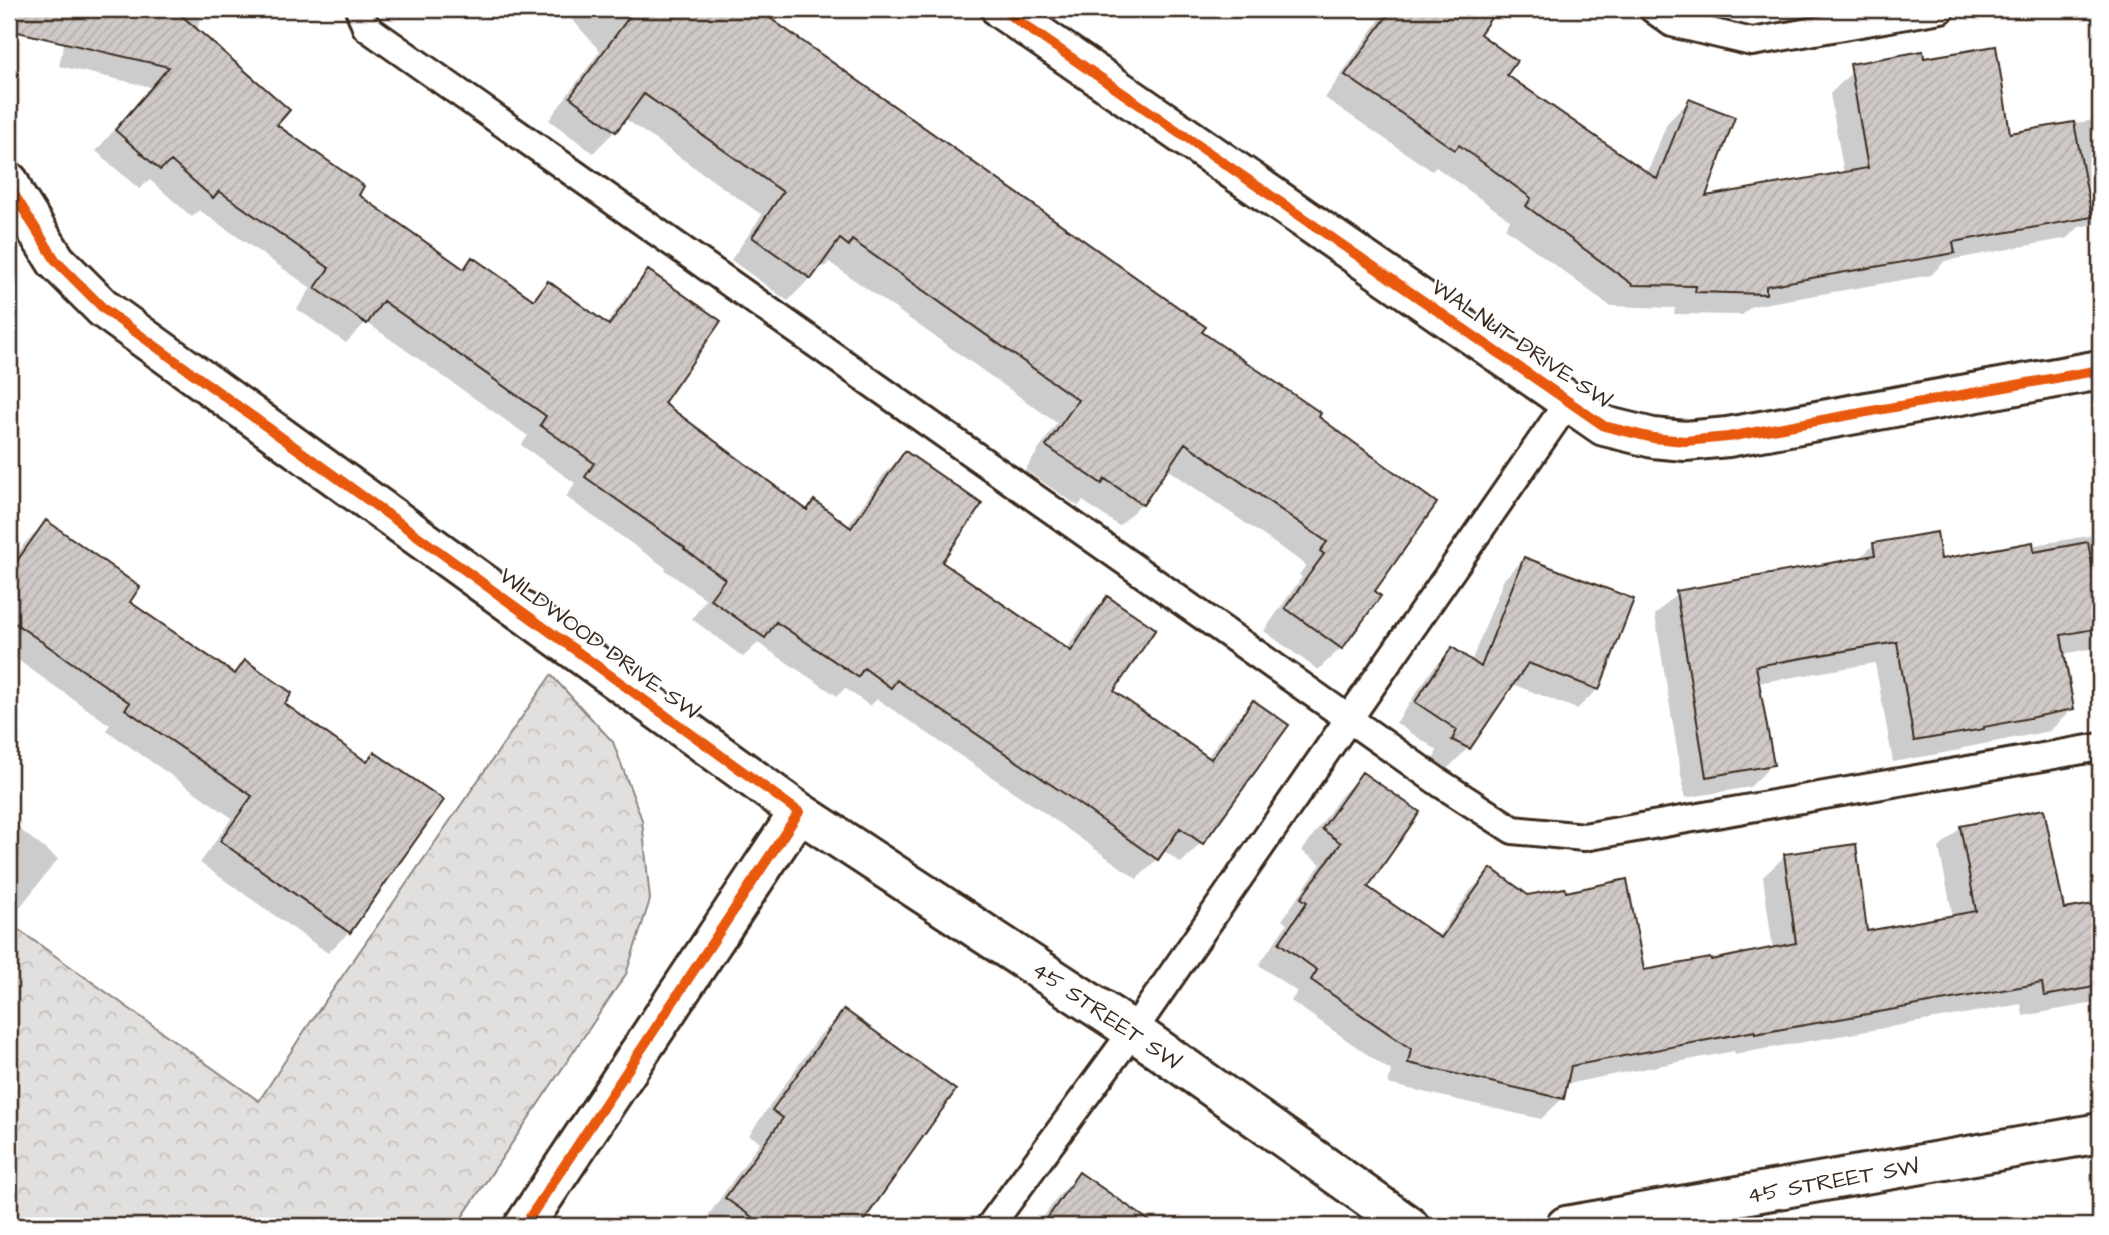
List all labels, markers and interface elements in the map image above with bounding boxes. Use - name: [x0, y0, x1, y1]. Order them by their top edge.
- street label: WALNUT DRIVE SW: [1425, 271, 1618, 416]
- street label: WILDWOOD DRIVE SW: [493, 560, 707, 728]
- street label: 45 STREET SW: [1025, 954, 1188, 1078]
- street label: 45 STREET SW: [1745, 1150, 1922, 1212]

